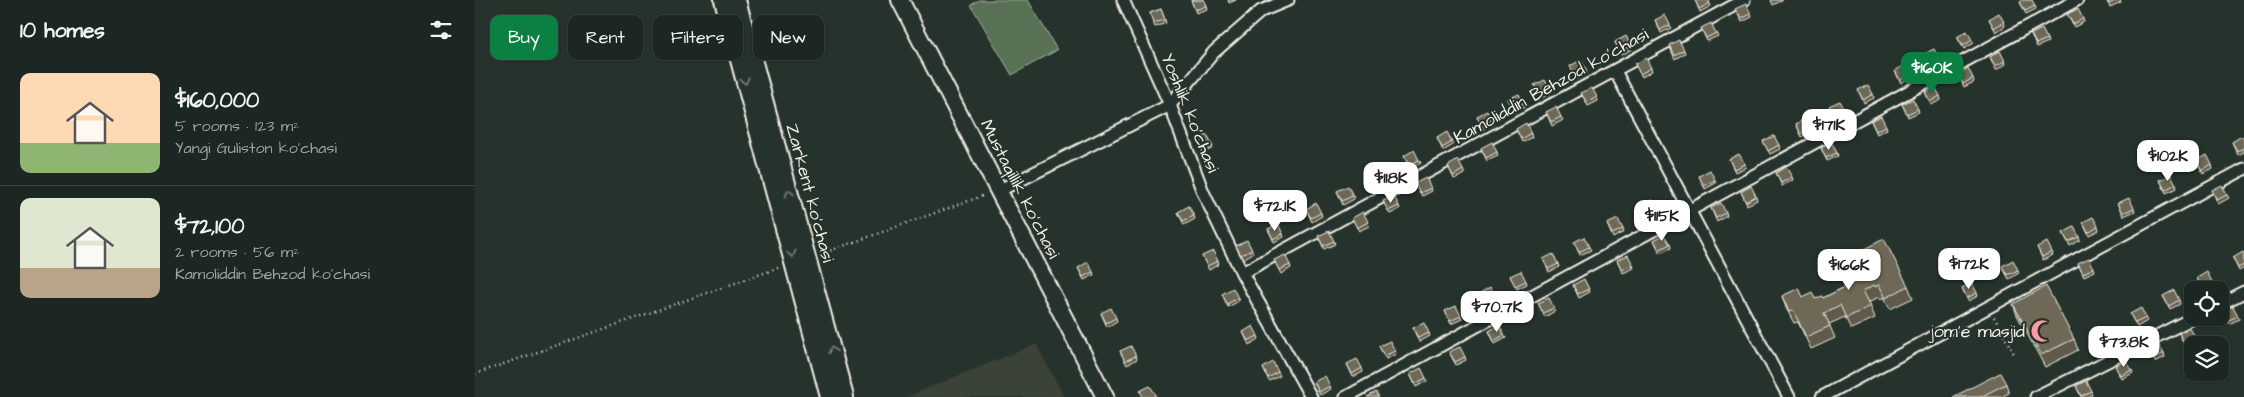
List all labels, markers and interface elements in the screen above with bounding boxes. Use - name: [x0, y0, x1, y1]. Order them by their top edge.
- chip: Buy: [490, 15, 558, 60]
- chip: Rent: [568, 15, 643, 60]
- chip: Filters: [653, 15, 743, 60]
- chip: New: [753, 15, 824, 60]
- text: 10 homes: [20, 16, 105, 45]
- icon: filters: [427, 16, 455, 44]
- street label: Kamoliddin Behzod ko'chasi: [1449, 22, 1653, 150]
- street label: Yoshlik ko'chasi: [1155, 50, 1225, 177]
- pin: $160K: [1897, 52, 1967, 94]
- text: $160K: [1912, 57, 1952, 79]
- one-way arrow: [739, 76, 749, 84]
- text: $160,000: [175, 86, 259, 115]
- icon: home: [60, 93, 120, 153]
- pin: $171K: [1794, 108, 1864, 151]
- text: $171K: [1813, 114, 1845, 136]
- text: 5 rooms · 123 m²: [175, 115, 299, 137]
- street label: Mustaqillik ko'chasi: [974, 115, 1066, 263]
- street label: Zarkent ko'chasi: [779, 121, 841, 265]
- text: Yangi Guliston ko'chasi: [175, 137, 337, 159]
- pin: $102K: [2133, 140, 2203, 182]
- text: $102K: [2148, 145, 2188, 167]
- pin: $118K: [1356, 162, 1426, 204]
- text: $118K: [1374, 167, 1408, 189]
- one-way arrow: [785, 190, 795, 198]
- pin: $72.1K: [1234, 190, 1316, 232]
- text: $72.1K: [1254, 195, 1296, 217]
- pin: $115K: [1627, 200, 1697, 242]
- text: $115K: [1645, 205, 1679, 227]
- text: $72,100: [175, 212, 245, 241]
- icon: home: [60, 218, 120, 278]
- text: 2 rooms · 56 m²: [175, 241, 299, 263]
- pin: $166K: [1814, 248, 1884, 291]
- pin: $172K: [1934, 248, 2004, 290]
- one-way arrow: [787, 250, 797, 258]
- text: $172K: [1949, 253, 1989, 275]
- text: $166K: [1829, 254, 1869, 276]
- text: Kamoliddin Behzod ko'chasi: [175, 263, 370, 285]
- map controls: [2184, 281, 2229, 381]
- button: locate: [2184, 281, 2229, 326]
- pin: $70.7K: [1456, 290, 1538, 333]
- text: $70.7K: [1472, 296, 1522, 318]
- mosque icon: jom'e masjid: [2029, 318, 2055, 344]
- place label: jom'e masjid: [1928, 319, 2025, 344]
- pin: $73.8K: [2083, 326, 2165, 368]
- text: $73.8K: [2099, 331, 2149, 353]
- button: layers: [2184, 336, 2229, 381]
- one-way arrow: [827, 346, 838, 355]

